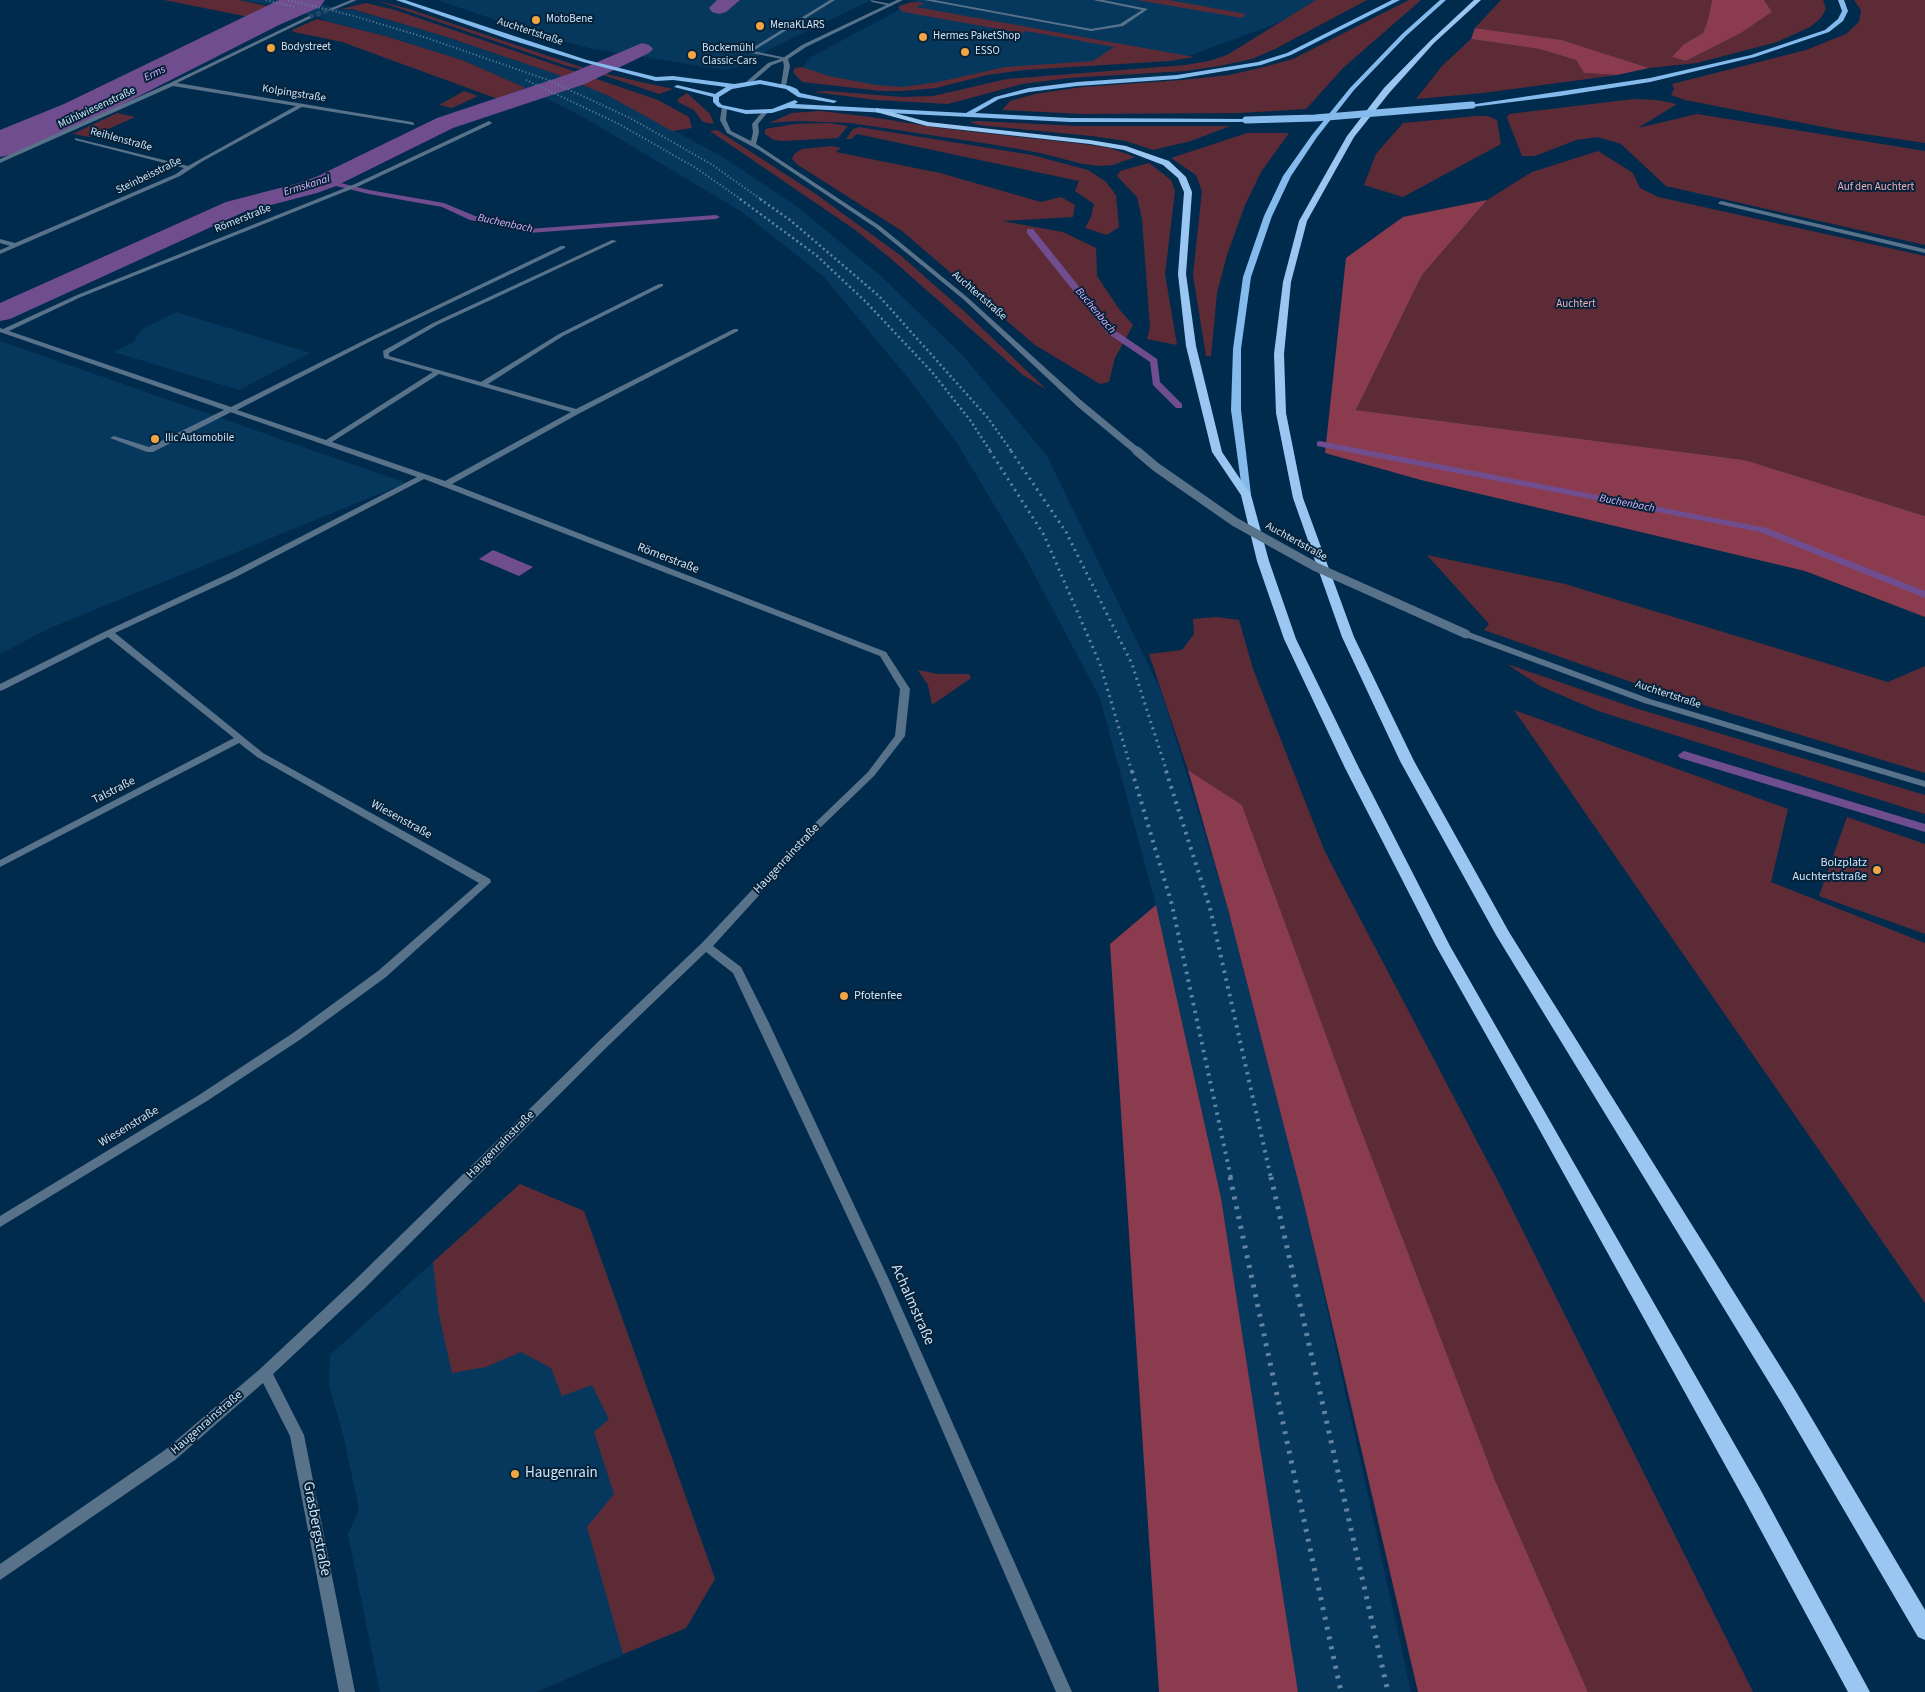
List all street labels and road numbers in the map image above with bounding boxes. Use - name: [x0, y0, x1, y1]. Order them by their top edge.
- street label: Auchtertstraße: [495, 15, 565, 49]
- street label: Kolpingstraße: [261, 82, 327, 106]
- street label: Mühlwiesenstraße: [56, 84, 138, 132]
- street label: Reihlenstraße: [89, 125, 153, 155]
- street label: Steinbeisstraße: [114, 154, 184, 198]
- street label: Römerstraße: [213, 202, 273, 236]
- street label: Auchtertstraße: [949, 269, 1009, 323]
- street label: Auchtertstraße: [1263, 520, 1329, 564]
- street label: Römerstraße: [635, 541, 701, 577]
- street label: Auchtertstraße: [1633, 678, 1703, 712]
- street label: Talstraße: [90, 774, 138, 808]
- street label: Wiesenstraße: [368, 797, 434, 843]
- street label: Haugenrainstraße: [751, 821, 823, 897]
- street label: Wiesenstraße: [96, 1103, 162, 1151]
- street label: Haugenrainstraße: [464, 1108, 538, 1182]
- street label: Achalmstraße: [886, 1262, 938, 1348]
- street label: Haugenrainstraße: [168, 1388, 246, 1458]
- street label: Grasbergstraße: [298, 1480, 334, 1578]

